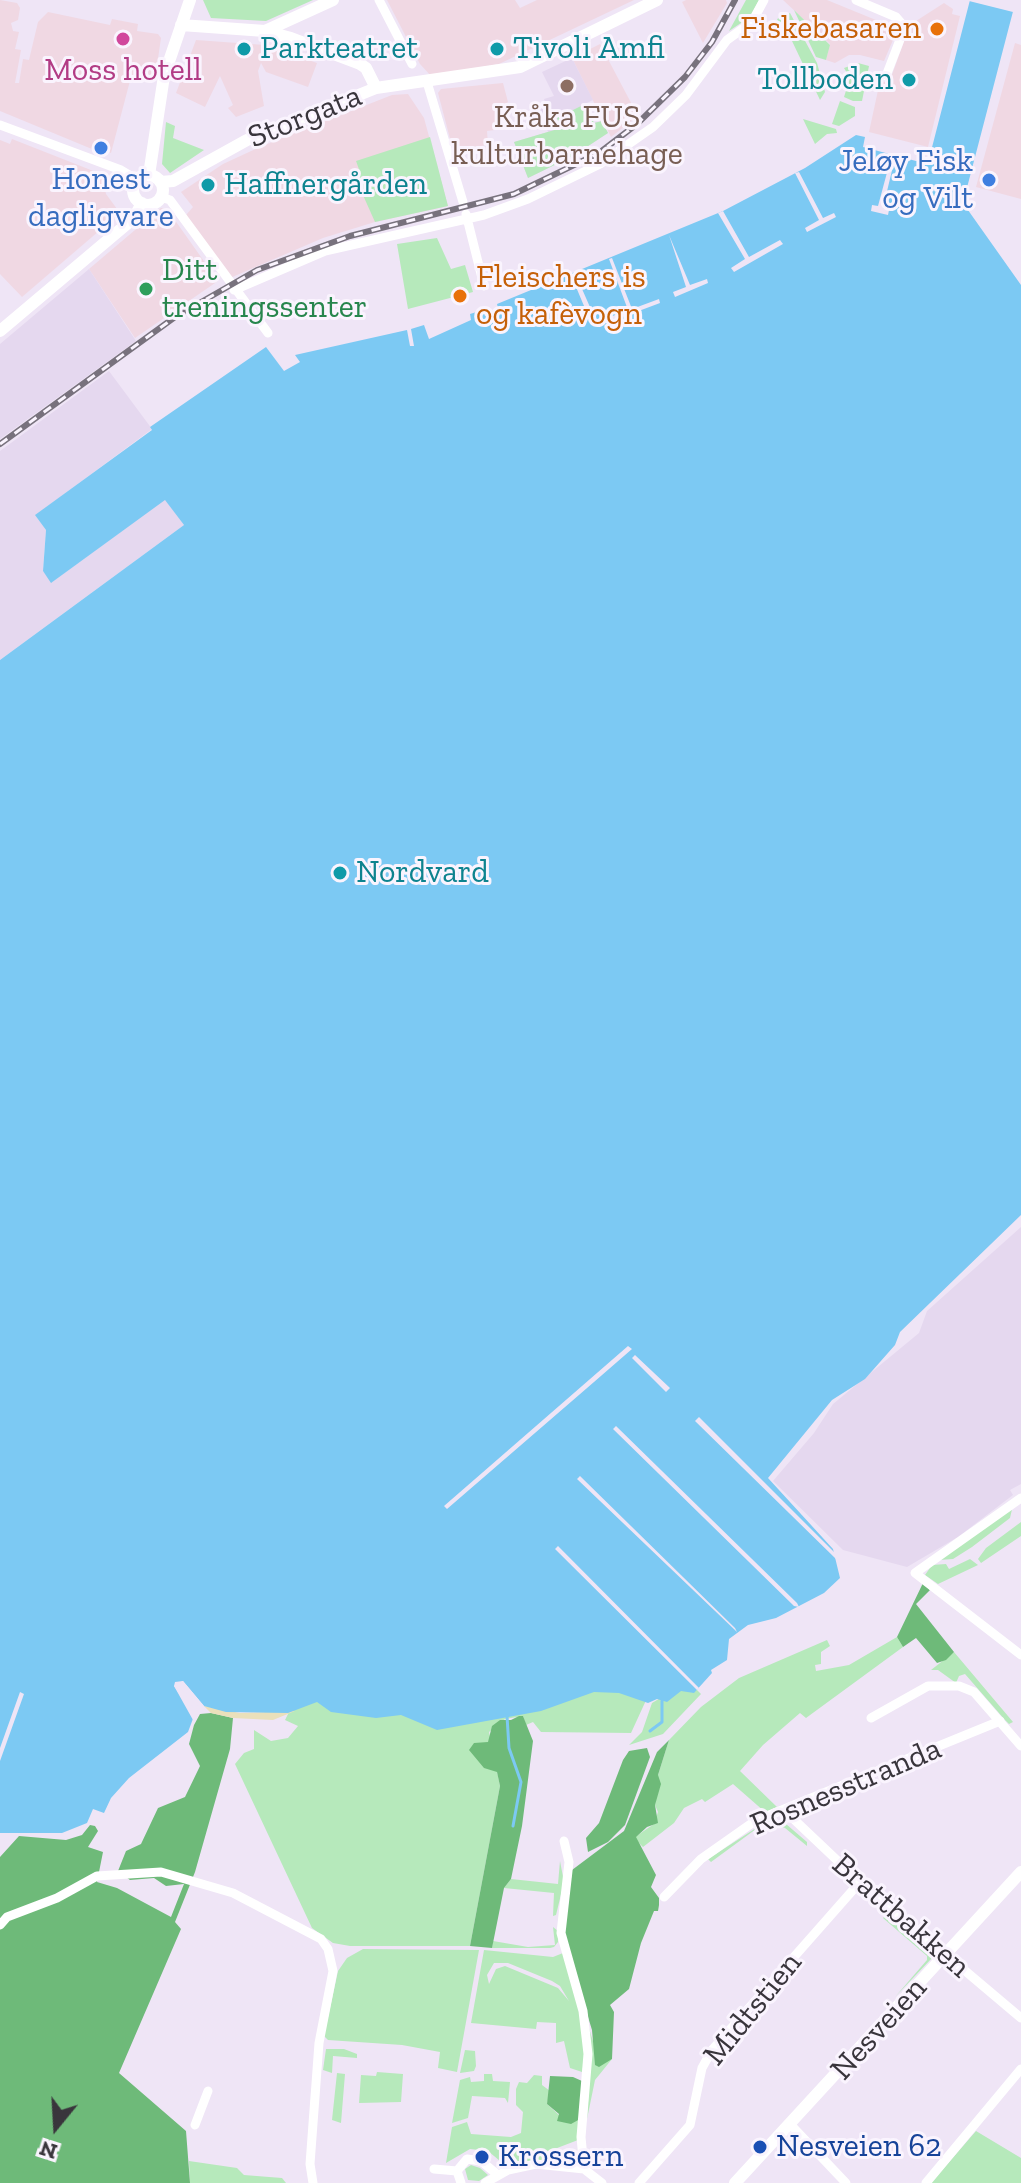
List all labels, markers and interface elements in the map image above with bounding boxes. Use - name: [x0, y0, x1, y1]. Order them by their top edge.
- place label: Fiskebasaren: [740, 10, 921, 48]
- marker: Fiskebasaren: [928, 20, 946, 38]
- marker: Moss hotell: [114, 30, 132, 48]
- place label: Parkteatret: [260, 30, 418, 68]
- place label: Tivoli Amfi: [513, 30, 665, 68]
- marker: Parkteatret: [235, 40, 253, 58]
- marker: Tivoli Amfi: [488, 40, 506, 58]
- place label: Moss hotell: [44, 52, 202, 90]
- place label: Tollboden: [757, 61, 893, 99]
- marker: Tollboden: [900, 71, 918, 89]
- street label: Storgata: [243, 77, 367, 157]
- marker: Kråka FUS kulturbarnehage: [558, 77, 576, 95]
- place label: Kråka FUS kulturbarnehage: [451, 99, 683, 174]
- marker: Honest dagligvare: [92, 139, 110, 157]
- place label: Jeløy Fisk og Vilt: [839, 143, 973, 218]
- place label: Honest dagligvare: [28, 161, 174, 236]
- place label: Haffnergården: [224, 166, 427, 204]
- marker: Jeløy Fisk og Vilt: [980, 171, 998, 189]
- marker: Haffnergården: [199, 176, 217, 194]
- place label: Ditt treningssenter: [162, 252, 367, 327]
- place label: Fleischers is og kafèvogn: [476, 259, 646, 334]
- marker: Ditt treningssenter: [137, 280, 155, 298]
- marker: Fleischers is og kafèvogn: [451, 287, 469, 305]
- place label: Nordvard: [356, 854, 489, 892]
- marker: Nordvard: [331, 864, 349, 882]
- street label: Rosnesstranda: [745, 1730, 947, 1844]
- street label: Brattbakken: [824, 1846, 978, 1986]
- street label: Midtstien: [696, 1945, 810, 2073]
- street label: Nesveien: [823, 1970, 935, 2088]
- north arrow: [16, 2087, 96, 2167]
- place label: Nesveien 62: [776, 2128, 942, 2166]
- text: N: [36, 2135, 61, 2166]
- place label: Krossern: [498, 2138, 623, 2176]
- marker: Nesveien 62: [751, 2138, 769, 2156]
- marker: Krossern: [473, 2148, 491, 2166]

